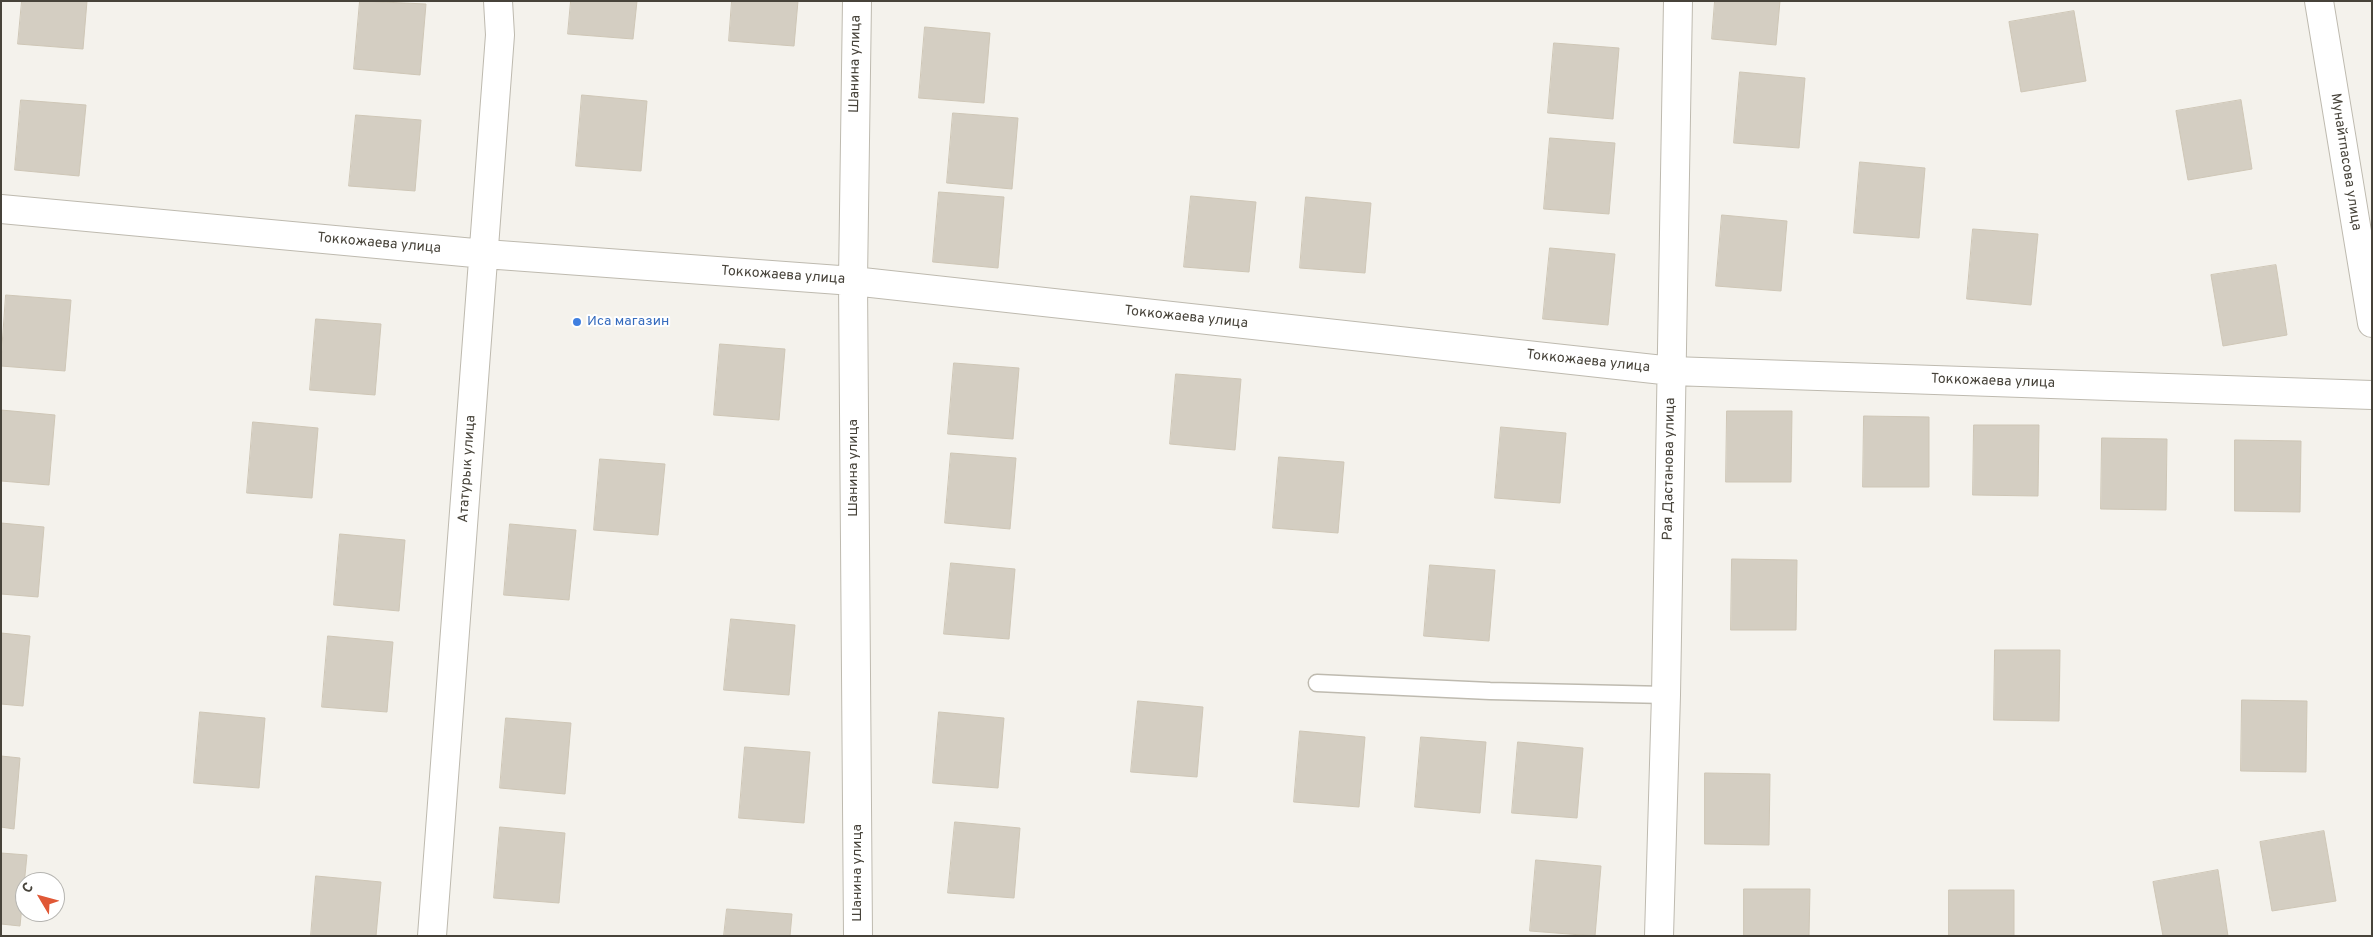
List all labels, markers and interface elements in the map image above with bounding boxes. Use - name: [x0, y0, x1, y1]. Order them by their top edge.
- street label: Шанина улица: [847, 15, 865, 113]
- street label: Мунайтпасова улица: [2326, 92, 2364, 232]
- street label: Токкожаева улица: [316, 230, 442, 258]
- street label: Токкожаева улица: [720, 263, 846, 289]
- street label: Токкожаева улица: [1123, 303, 1249, 333]
- place label: Иса магазин: [587, 314, 669, 330]
- marker: Иса магазин: [571, 316, 583, 328]
- street label: Токкожаева улица: [1525, 347, 1651, 377]
- street label: Токкожаева улица: [1931, 371, 2055, 393]
- street label: Рая Дастанова улица: [1660, 397, 1680, 541]
- street label: Ататурык улица: [456, 415, 480, 523]
- street label: Шанина улица: [846, 419, 862, 517]
- street label: Шанина улица: [850, 824, 866, 922]
- north arrow: [15, 872, 65, 922]
- text: С: [19, 880, 38, 897]

